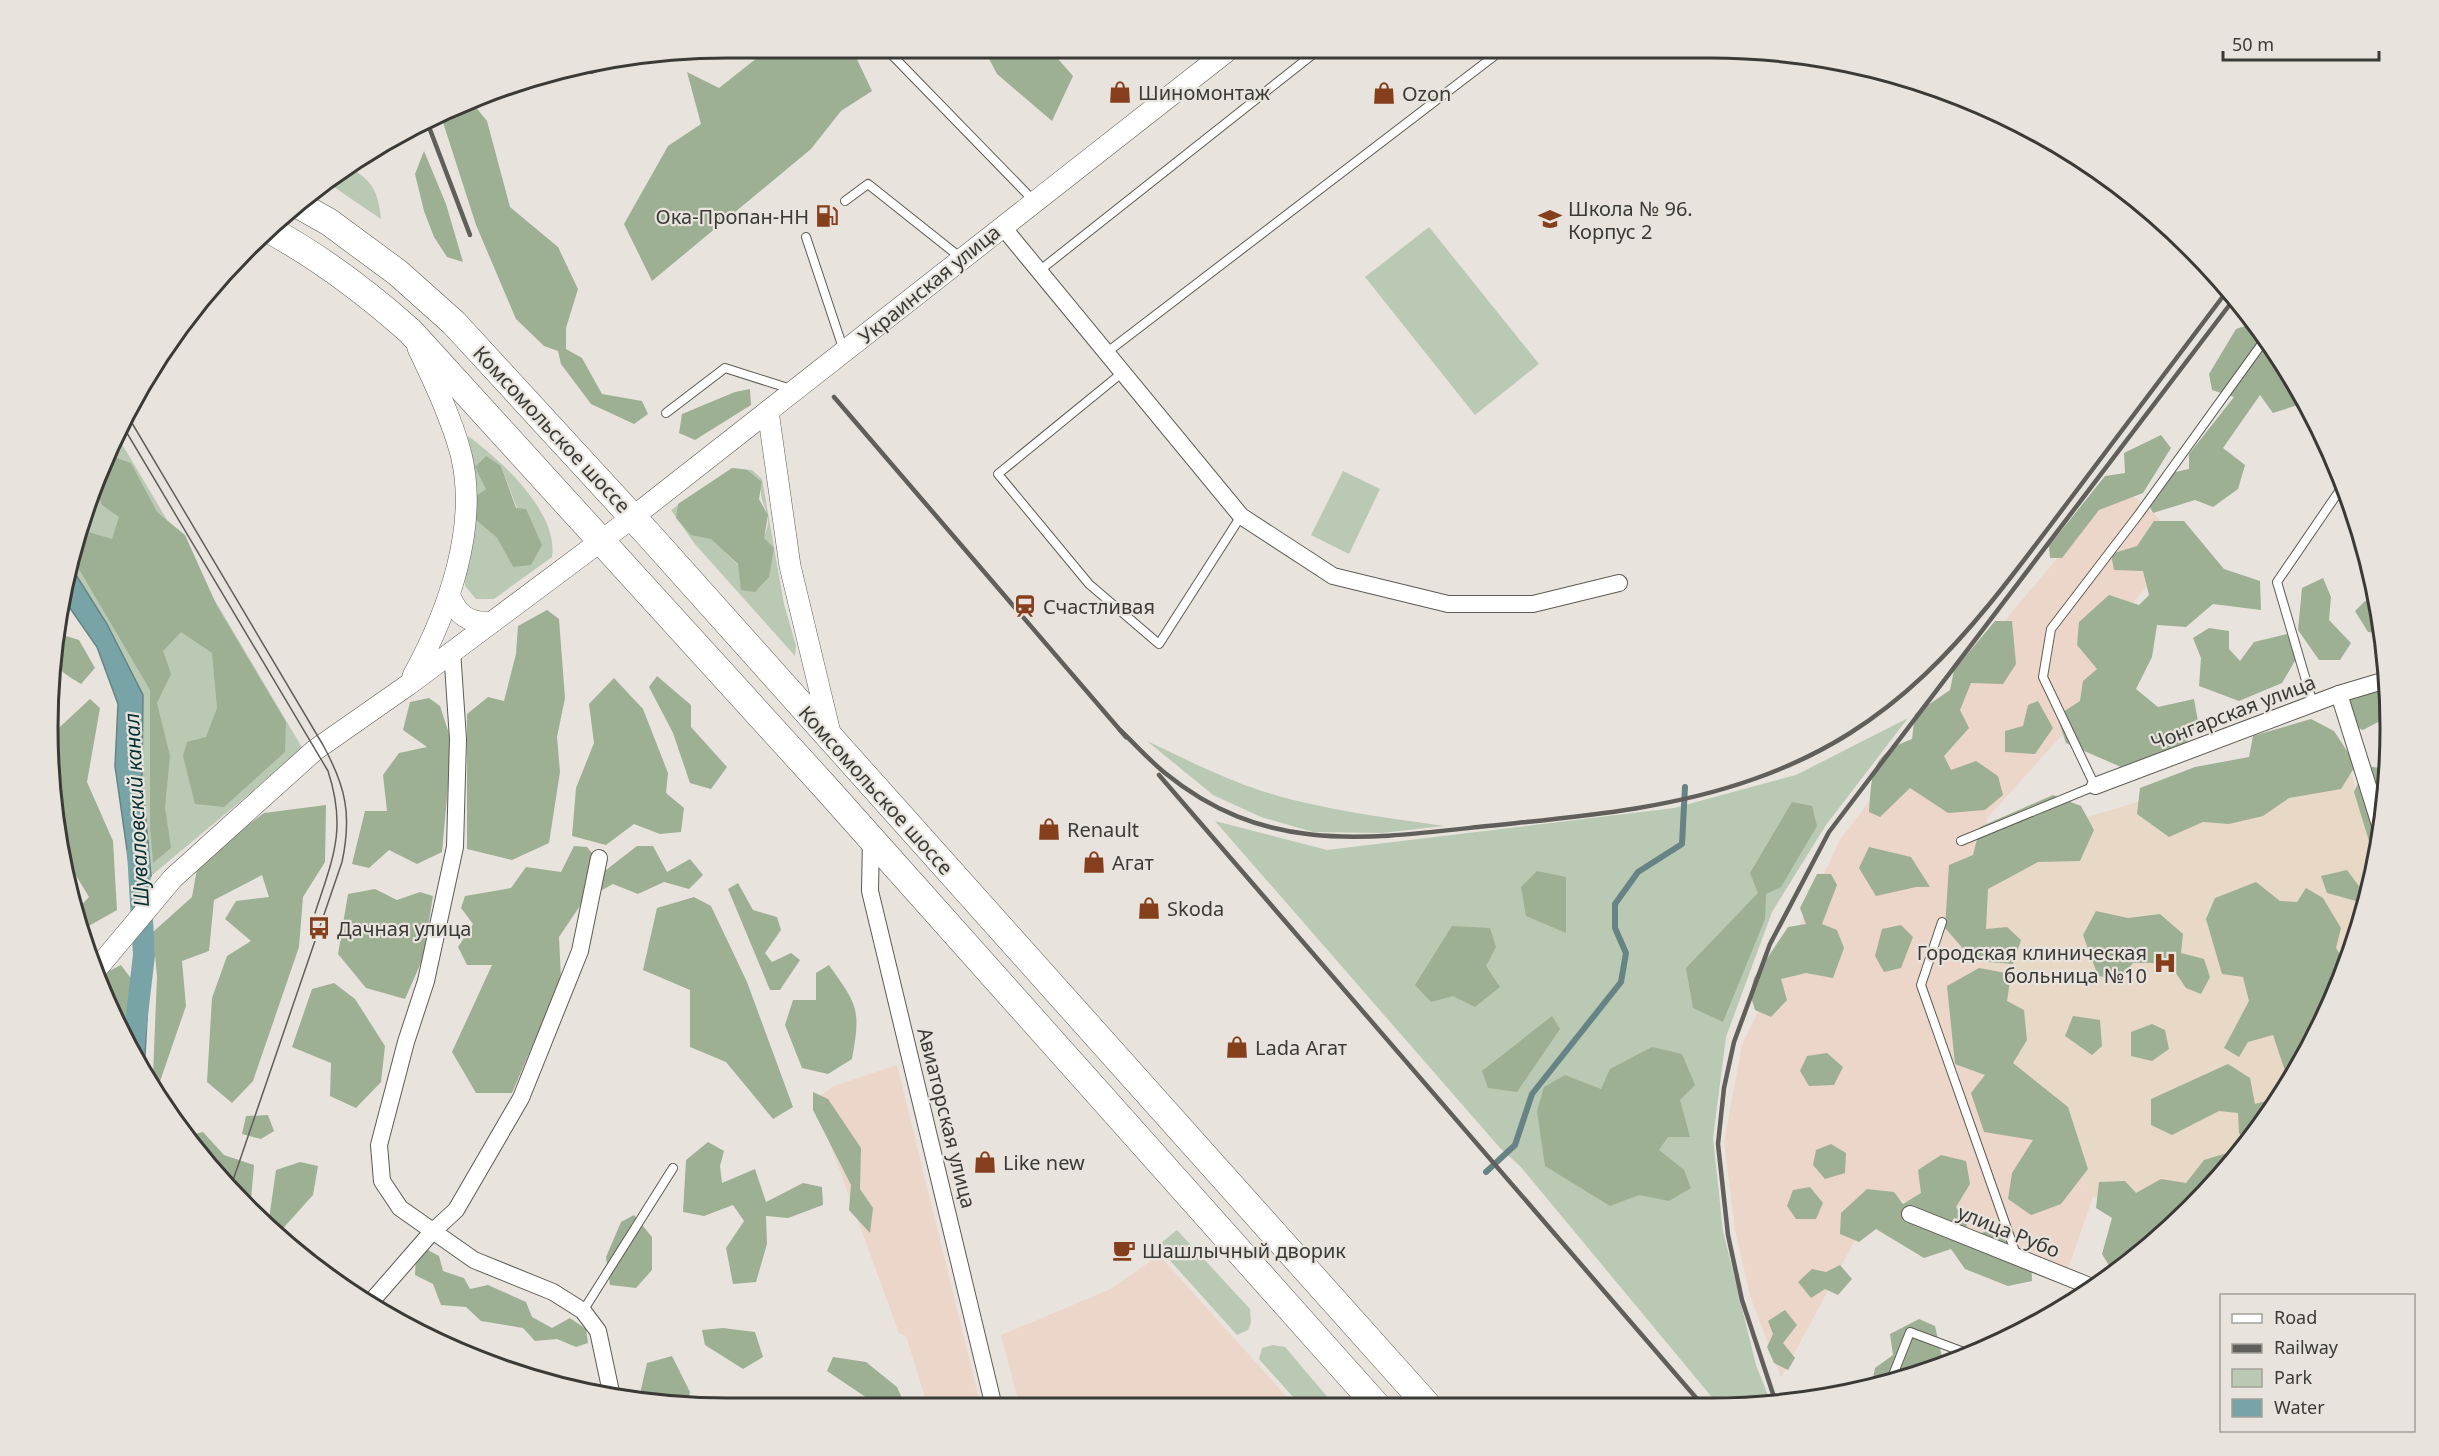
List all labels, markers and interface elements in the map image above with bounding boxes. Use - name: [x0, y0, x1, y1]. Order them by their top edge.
- scale bar: [2223, 24, 2379, 62]
- text: 50 m: [2232, 32, 2274, 56]
- shop icon: Шиномонтаж: [1107, 79, 1133, 105]
- place label: Шиномонтаж: [1138, 79, 1271, 106]
- shop icon: Ozon: [1371, 80, 1397, 106]
- place label: Ozon: [1402, 80, 1451, 107]
- place label: Школа № 96. Корпус 2: [1568, 195, 1693, 245]
- place label: Ока-Пропан-НН: [656, 203, 809, 230]
- fuel station icon: Ока-Пропан-НН: [814, 203, 840, 229]
- school or university icon: Школа № 96. Корпус 2: [1537, 206, 1563, 232]
- street label: Украинская улица: [852, 218, 1006, 350]
- street label: Комсомольское шоссе: [467, 340, 637, 518]
- station icon: Счастливая: [1012, 593, 1038, 619]
- place label: Счастливая: [1043, 593, 1155, 620]
- street label: Чонгарская улица: [2147, 668, 2319, 756]
- street label: Комсомольское шоссе: [793, 700, 959, 880]
- water label: Шуваловский канал: [117, 712, 155, 908]
- shop icon: Renault: [1036, 816, 1062, 842]
- place label: Renault: [1067, 816, 1139, 843]
- shop icon: Агат: [1081, 849, 1107, 875]
- place label: Агат: [1112, 849, 1154, 876]
- shop icon: Skoda: [1136, 895, 1162, 921]
- place label: Skoda: [1167, 895, 1224, 922]
- bus stop icon: Дачная улица: [306, 915, 332, 941]
- place label: Дачная улица: [337, 915, 471, 942]
- place label: Городская клиническая больница №10: [1917, 939, 2147, 989]
- hospital icon: Городская клиническая больница №10: [2152, 950, 2178, 976]
- street label: Авиаторская улица: [912, 1025, 982, 1211]
- shop icon: Lada Агат: [1224, 1034, 1250, 1060]
- place label: Lada Агат: [1255, 1034, 1347, 1061]
- shop icon: Like new: [972, 1149, 998, 1175]
- place label: Like new: [1003, 1149, 1085, 1176]
- street label: улица Рубо: [1954, 1198, 2064, 1264]
- cafe icon: Шашлычный дворик: [1111, 1237, 1137, 1263]
- place label: Шашлычный дворик: [1142, 1237, 1346, 1264]
- legend: [2220, 1294, 2415, 1432]
- text: Road: [2274, 1305, 2317, 1329]
- text: Railway: [2274, 1335, 2339, 1359]
- text: Park: [2274, 1365, 2312, 1389]
- text: Water: [2274, 1395, 2325, 1419]

